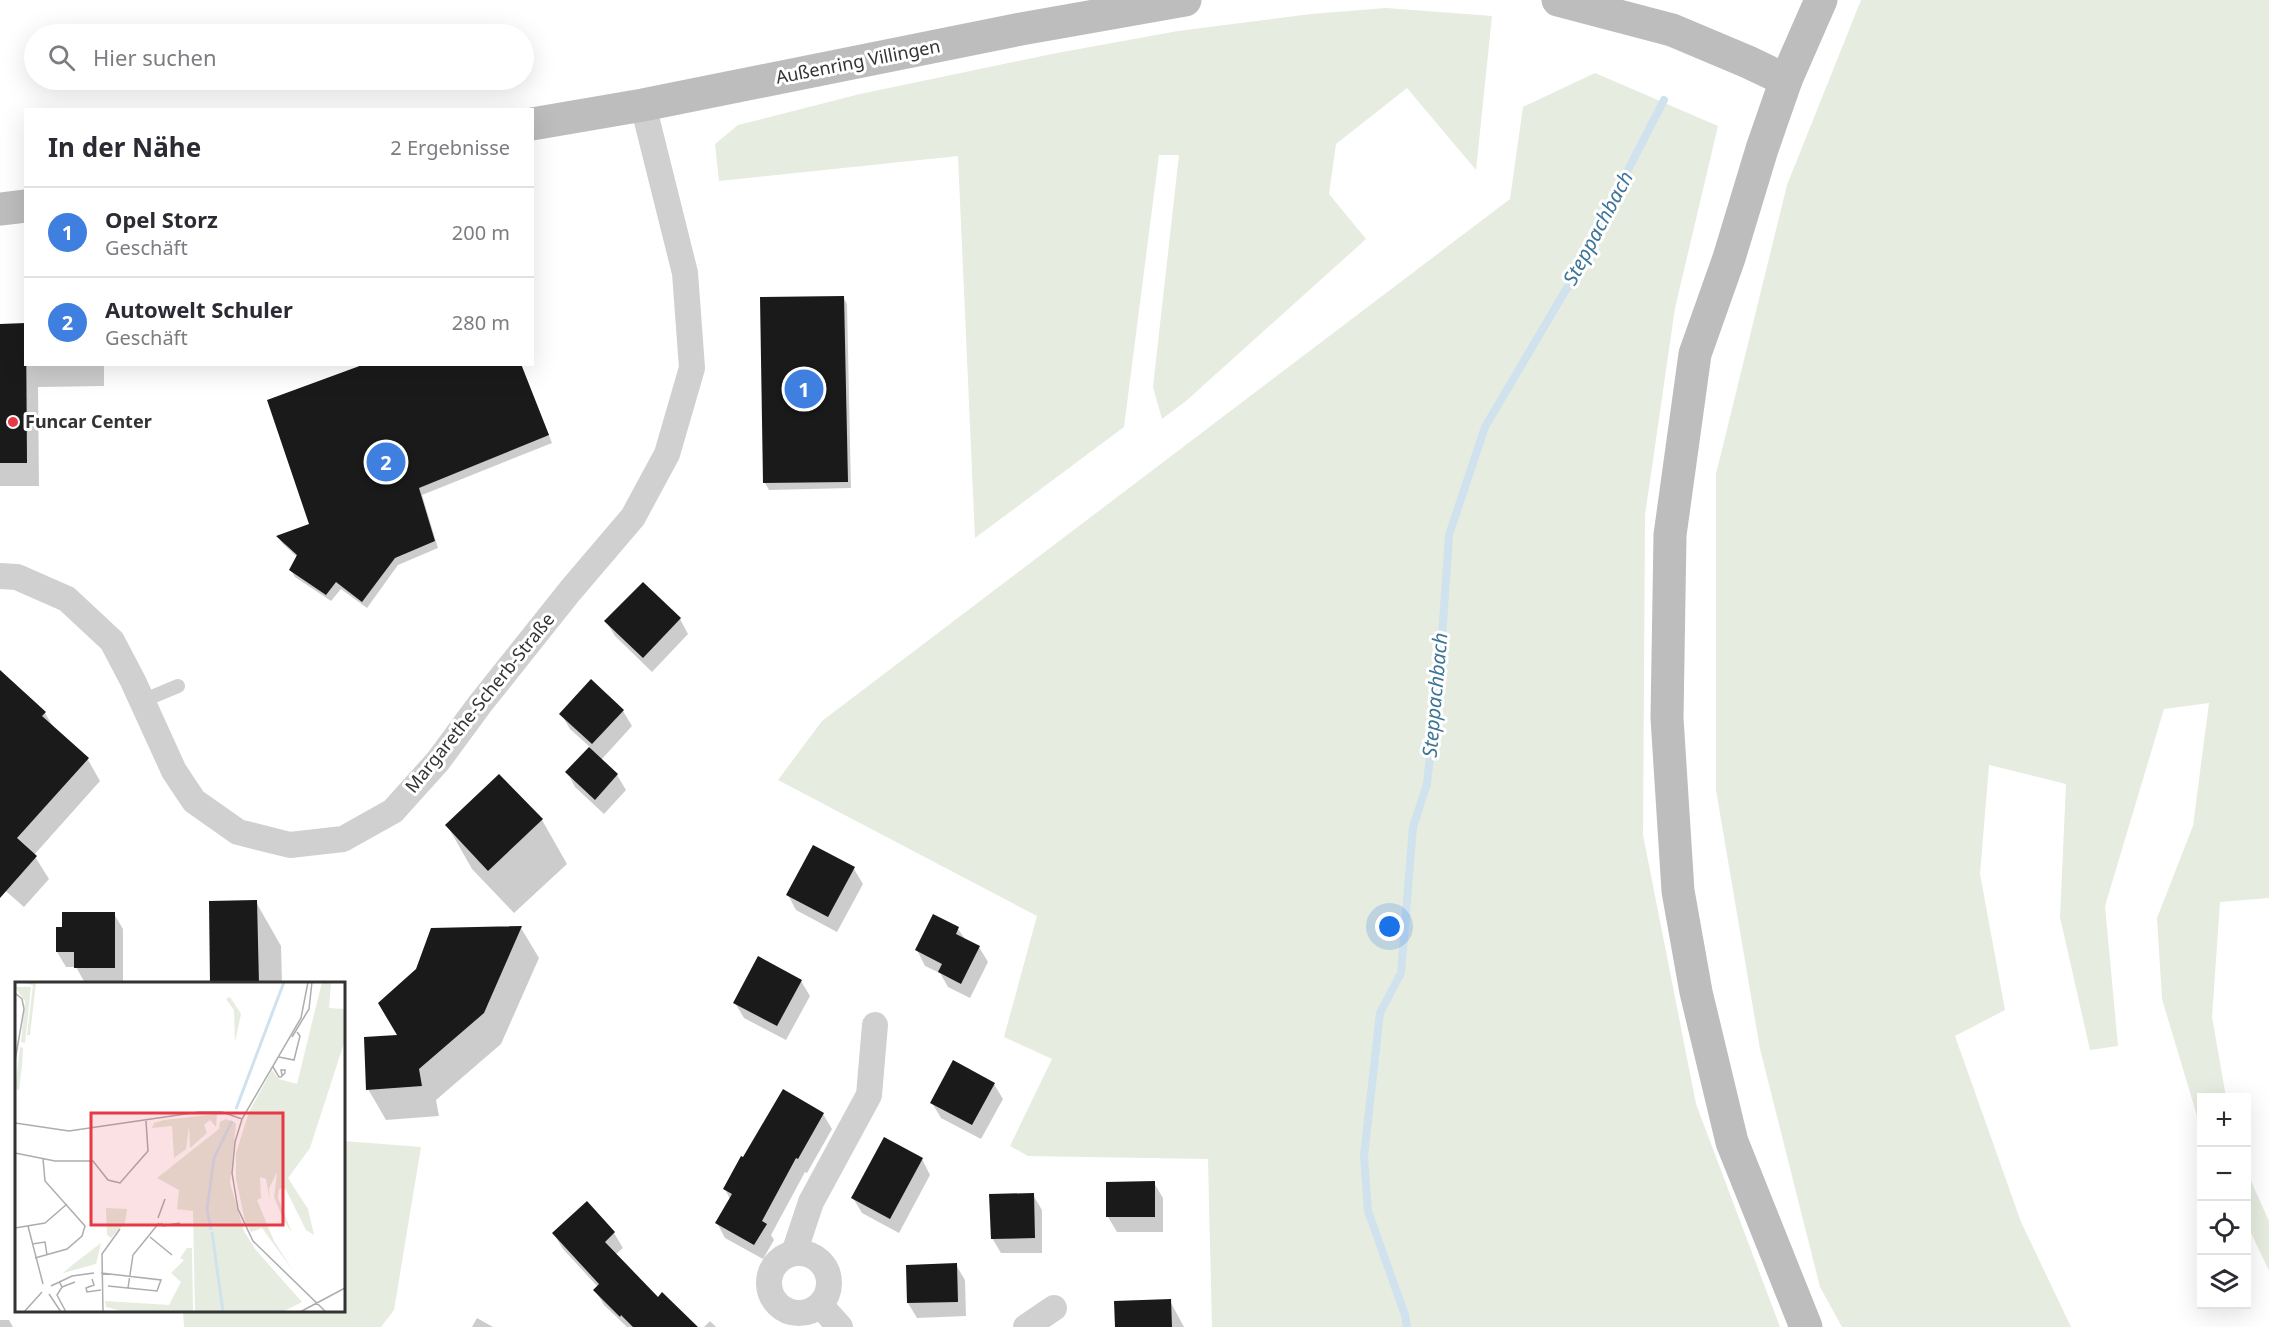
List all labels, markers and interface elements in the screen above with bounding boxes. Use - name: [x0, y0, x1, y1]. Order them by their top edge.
- search box: [24, 24, 534, 90]
- street label: Außenring Villingen: [774, 33, 942, 89]
- icon: search: [45, 41, 78, 74]
- text: Hier suchen: [93, 42, 217, 72]
- text: In der Nähe: [48, 129, 201, 165]
- text: 2 Ergebnisse: [390, 134, 510, 161]
- water label: Steppachbach: [1556, 166, 1639, 289]
- text: Opel Storz: [105, 204, 218, 234]
- text: 1: [62, 219, 73, 246]
- text: 200 m: [452, 219, 510, 246]
- text: Geschäft: [105, 234, 188, 261]
- text: Autowelt Schuler: [105, 294, 293, 324]
- text: 2: [62, 309, 73, 336]
- text: 280 m: [452, 309, 510, 336]
- text: Geschäft: [105, 324, 188, 351]
- pin: 1: [784, 366, 824, 412]
- place label: Funcar Center: [25, 409, 152, 433]
- marker: Funcar Center: [6, 415, 20, 429]
- pin: 2: [366, 440, 406, 484]
- street label: Margarethe-Scherb-Straße: [399, 607, 559, 797]
- water label: Steppachbach: [1416, 631, 1453, 759]
- your location: [1375, 912, 1404, 941]
- inset map: [15, 982, 345, 1312]
- map controls: [2197, 1093, 2251, 1309]
- button: +: [2197, 1093, 2251, 1147]
- button: −: [2197, 1147, 2251, 1201]
- button: locate: [2197, 1201, 2251, 1255]
- button: layers: [2197, 1255, 2251, 1309]

